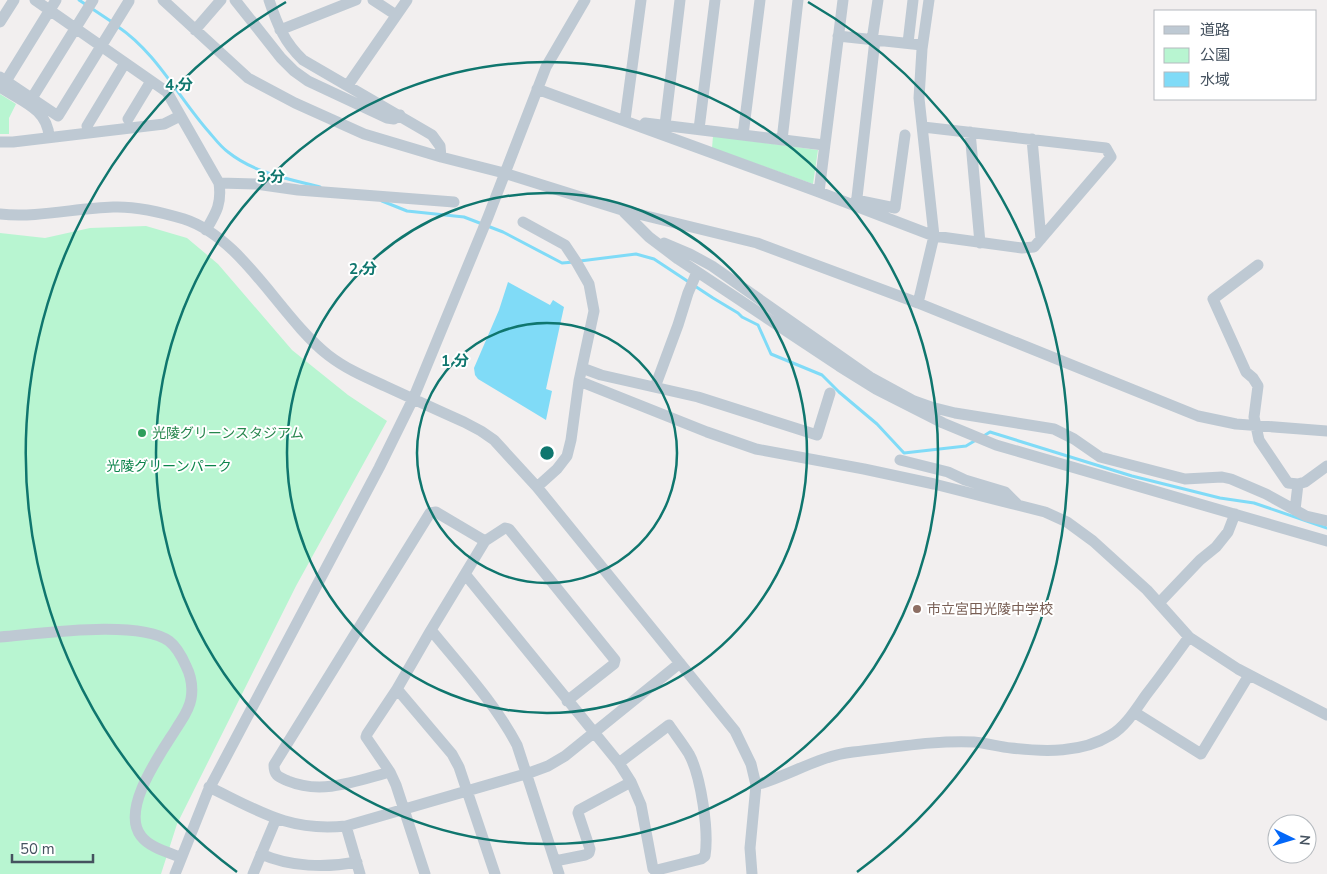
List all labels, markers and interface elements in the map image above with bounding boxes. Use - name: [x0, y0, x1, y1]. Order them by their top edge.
- legend: [1154, 10, 1317, 100]
- text: 道路: [1200, 20, 1230, 40]
- text: 公園: [1200, 45, 1230, 65]
- text: 水域: [1200, 70, 1230, 90]
- text: 4 分: [165, 75, 193, 95]
- text: 3 分: [257, 167, 285, 187]
- text: 2 分: [349, 259, 377, 279]
- text: 1 分: [441, 351, 469, 371]
- place label: 光陵グリーンスタジアム: [152, 424, 304, 443]
- marker: 光陵グリーンスタジアム: [136, 427, 148, 439]
- centre of rings: [538, 444, 556, 462]
- park label: 光陵グリーンパーク: [106, 457, 232, 476]
- place label: 市立宮田光陵中学校: [927, 600, 1053, 619]
- marker: 市立宮田光陵中学校: [911, 603, 923, 615]
- north arrow: [1267, 814, 1317, 864]
- scale bar: [12, 832, 94, 864]
- text: N: [1295, 834, 1314, 846]
- text: 50 m: [20, 839, 55, 859]

